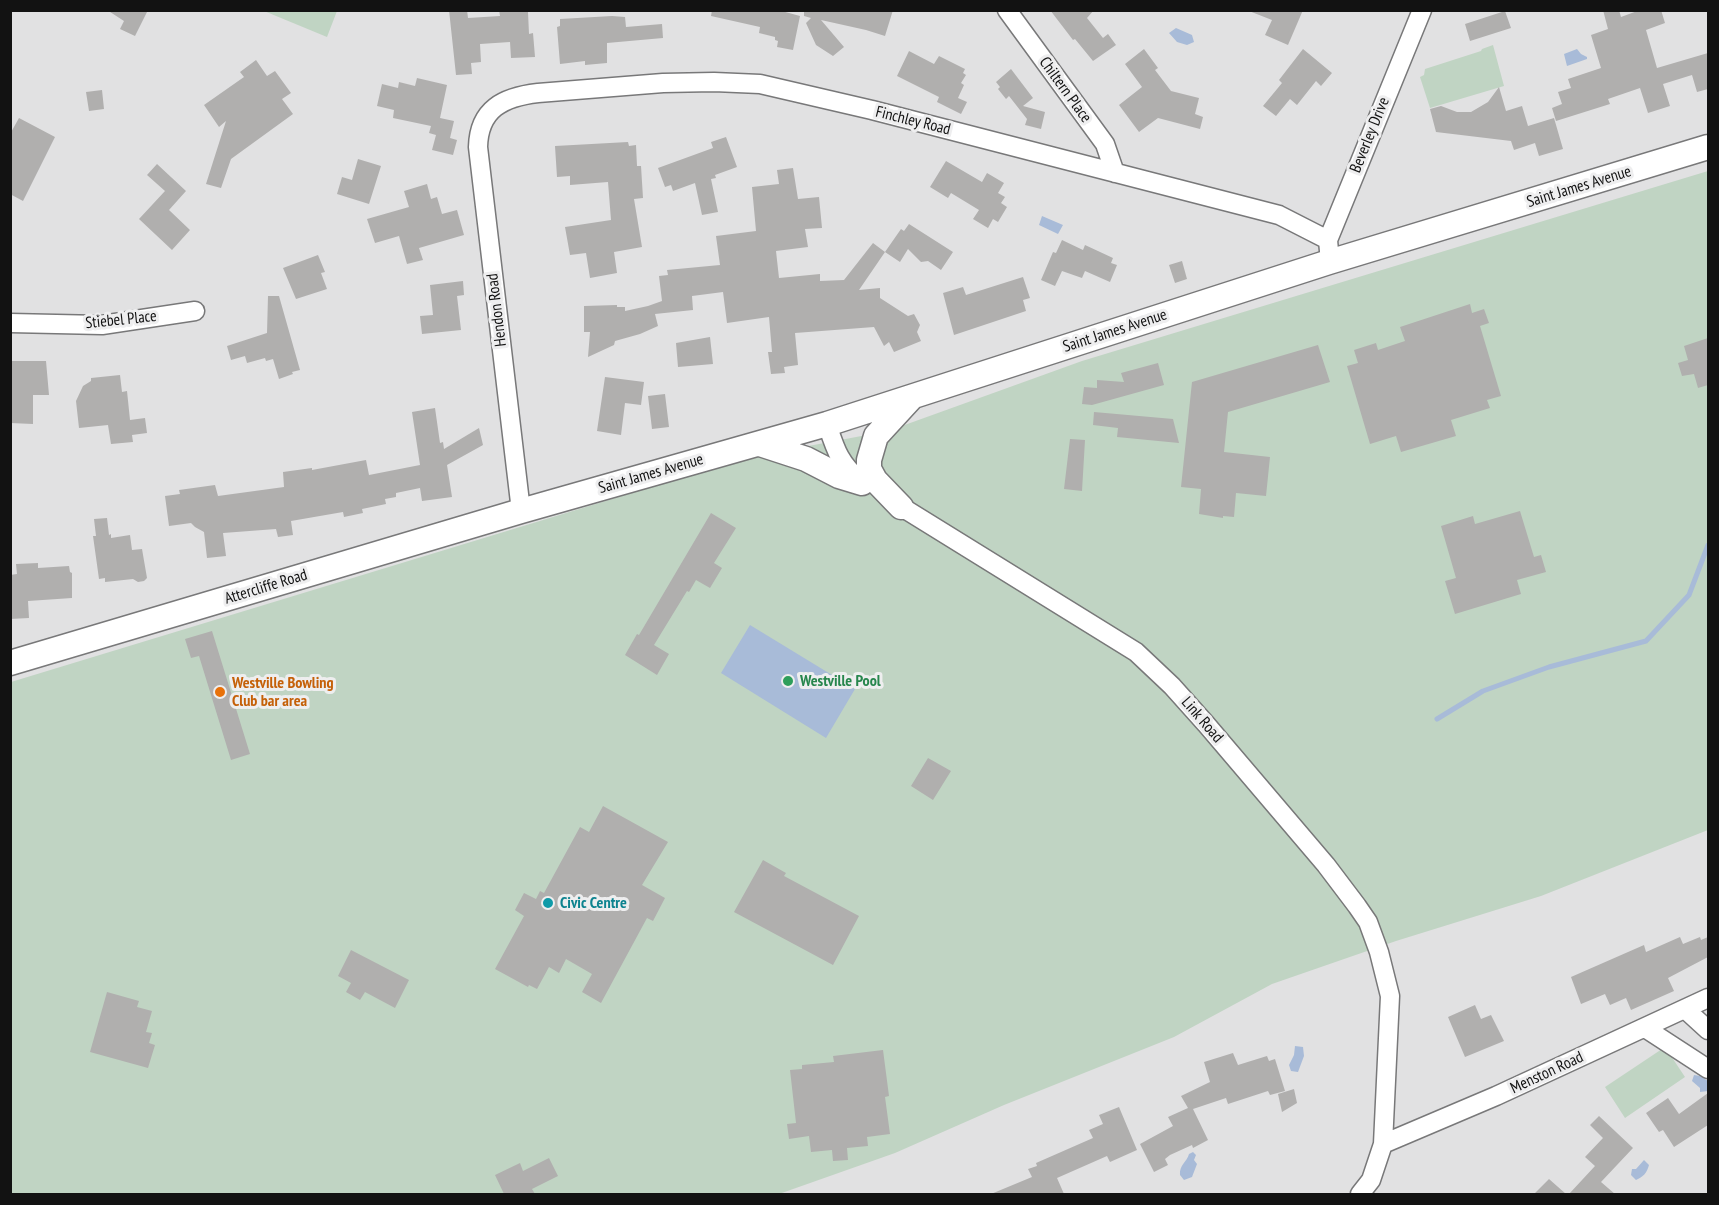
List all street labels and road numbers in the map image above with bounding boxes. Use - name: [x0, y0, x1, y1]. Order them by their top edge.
- street label: Chiltern Place: [1035, 53, 1095, 127]
- street label: Beverley Drive: [1346, 94, 1394, 176]
- street label: Finchley Road: [874, 102, 952, 140]
- street label: Saint James Avenue: [1525, 162, 1633, 212]
- street label: Hendon Road: [483, 272, 511, 348]
- street label: Saint James Avenue: [1061, 305, 1169, 357]
- street label: Stiebel Place: [85, 307, 157, 333]
- street label: Saint James Avenue: [596, 450, 706, 498]
- street label: Attercliffe Road: [222, 565, 310, 609]
- street label: Link Road: [1177, 693, 1227, 747]
- street label: Menston Road: [1508, 1048, 1586, 1098]

